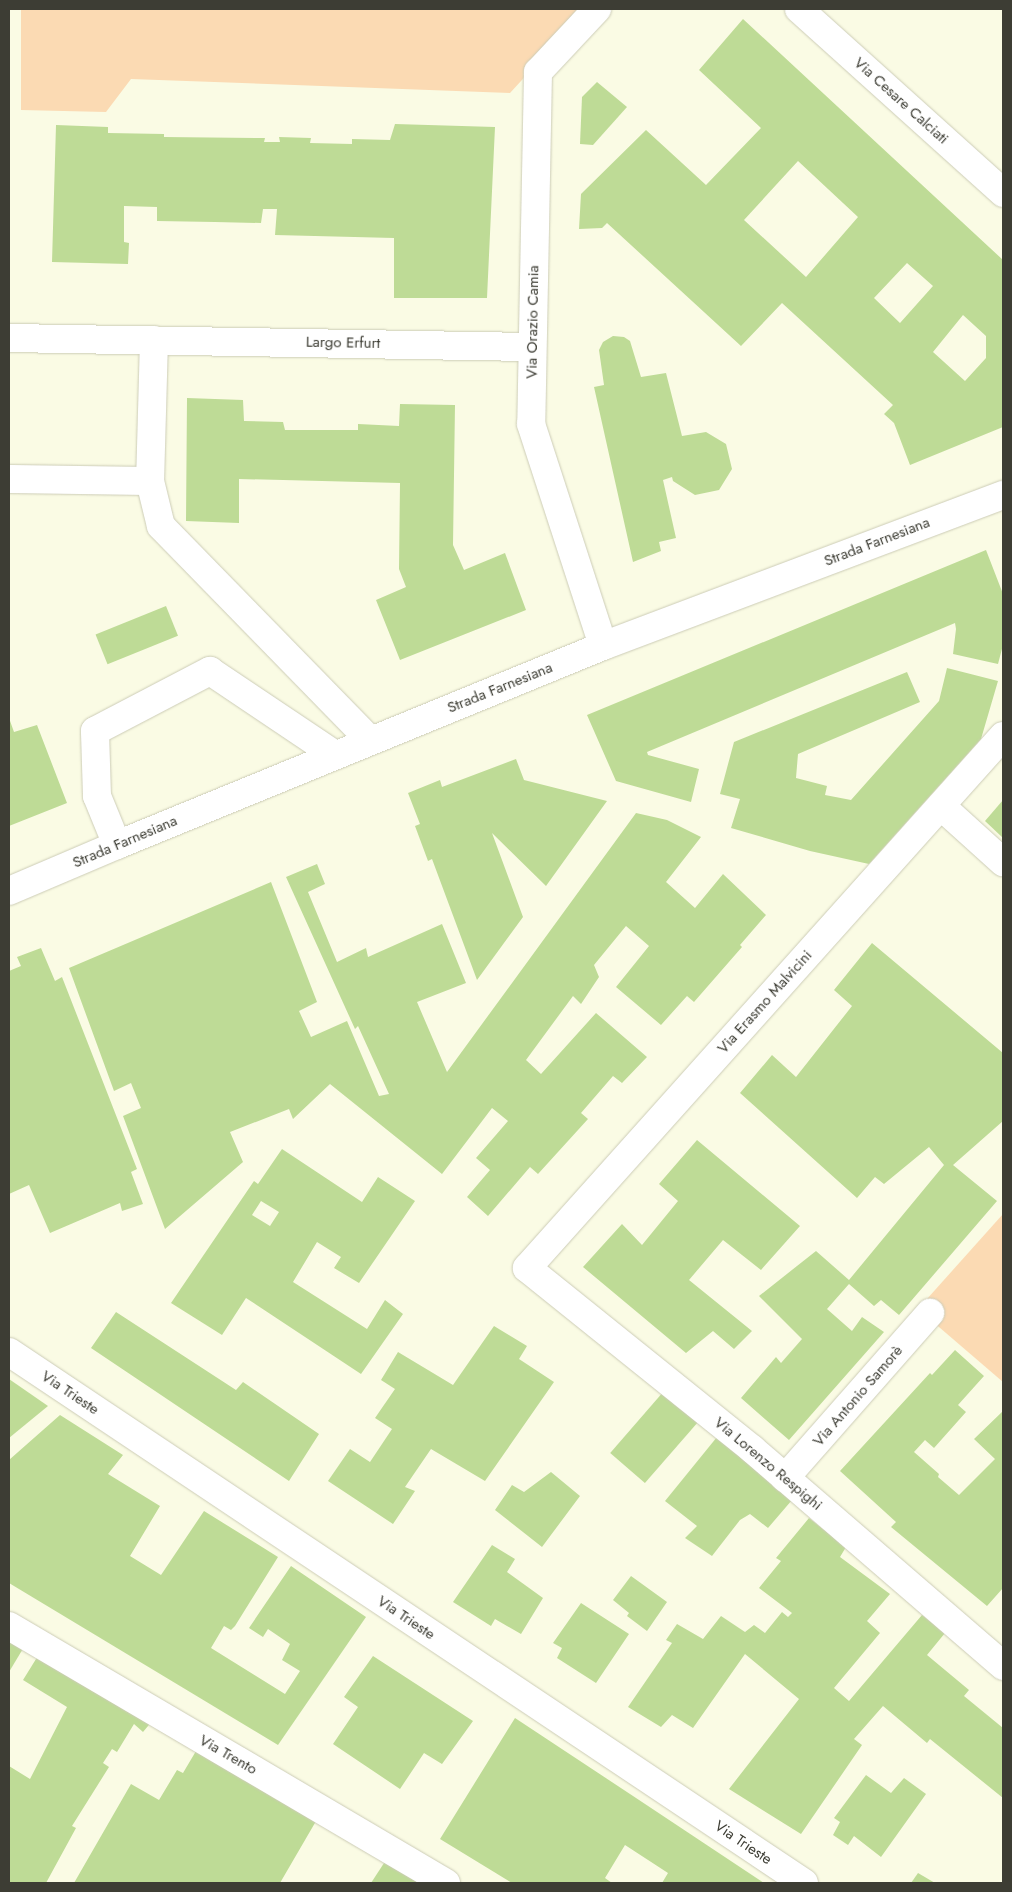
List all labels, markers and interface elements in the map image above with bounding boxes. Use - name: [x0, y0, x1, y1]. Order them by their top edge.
- street label: Via Cesare Calciati: [850, 54, 952, 148]
- street label: Via Orazio Camia: [523, 265, 543, 379]
- street label: Largo Erfurt: [306, 333, 380, 353]
- street label: Strada Farnesiana: [822, 514, 932, 570]
- street label: Strada Farnesiana: [445, 659, 555, 717]
- street label: Strada Farnesiana: [70, 812, 180, 872]
- street label: Via Erasmo Malvicini: [714, 947, 816, 1057]
- street label: Via Antonio Samorè: [809, 1342, 907, 1450]
- street label: Via Trieste: [38, 1367, 102, 1419]
- street label: Via Lorenzo Respighi: [710, 1414, 826, 1514]
- street label: Via Trieste: [374, 1592, 438, 1644]
- street label: Via Trento: [196, 1731, 260, 1779]
- street label: Via Trieste: [711, 1817, 775, 1869]

